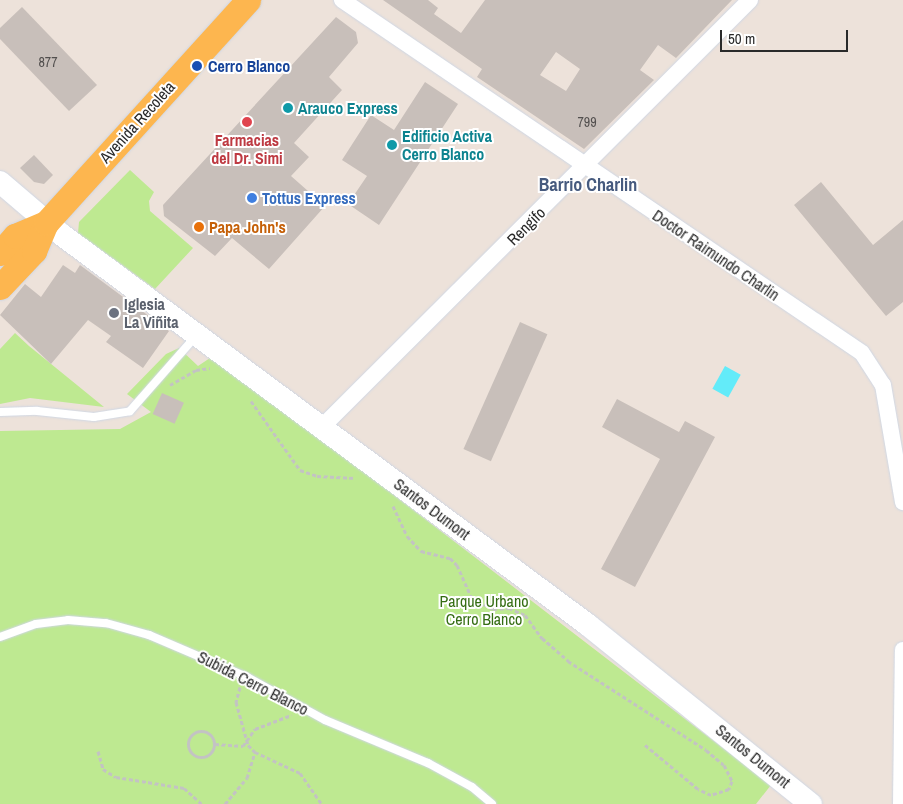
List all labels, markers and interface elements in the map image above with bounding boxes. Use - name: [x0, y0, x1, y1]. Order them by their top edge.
- scale bar: [723, 20, 850, 52]
- text: 50 m: [728, 28, 755, 49]
- house number: 877: [38, 54, 58, 70]
- place label: Cerro Blanco: [208, 56, 290, 76]
- marker: Cerro Blanco: [190, 59, 204, 73]
- street label: Avenida Recoleta: [95, 77, 179, 167]
- place label: Arauco Express: [298, 98, 398, 118]
- marker: Arauco Express: [282, 102, 294, 114]
- house number: 799: [577, 114, 597, 130]
- marker: Farmacias del Dr. Simi: [241, 116, 253, 128]
- place label: Edificio Activa Cerro Blanco: [402, 126, 492, 164]
- place label: Farmacias del Dr. Simi: [211, 130, 283, 168]
- marker: Edificio Activa Cerro Blanco: [386, 139, 398, 151]
- district label: Barrio Charlin: [539, 174, 637, 196]
- place label: Tottus Express: [262, 188, 356, 208]
- marker: Tottus Express: [246, 192, 258, 204]
- street label: Rengifo: [503, 203, 549, 249]
- street label: Doctor Raimundo Charlin: [649, 205, 783, 305]
- place label: Papa John's: [209, 217, 286, 237]
- marker: Papa John's: [193, 221, 205, 233]
- place label: Iglesia La Viñita: [124, 294, 178, 332]
- marker: Iglesia La Viñita: [108, 307, 120, 319]
- street label: Santos Dumont: [390, 474, 474, 544]
- park label: Parque Urbano Cerro Blanco: [440, 591, 528, 629]
- street label: Subida Cerro Blanco: [194, 647, 312, 719]
- street label: Santos Dumont: [712, 720, 794, 792]

